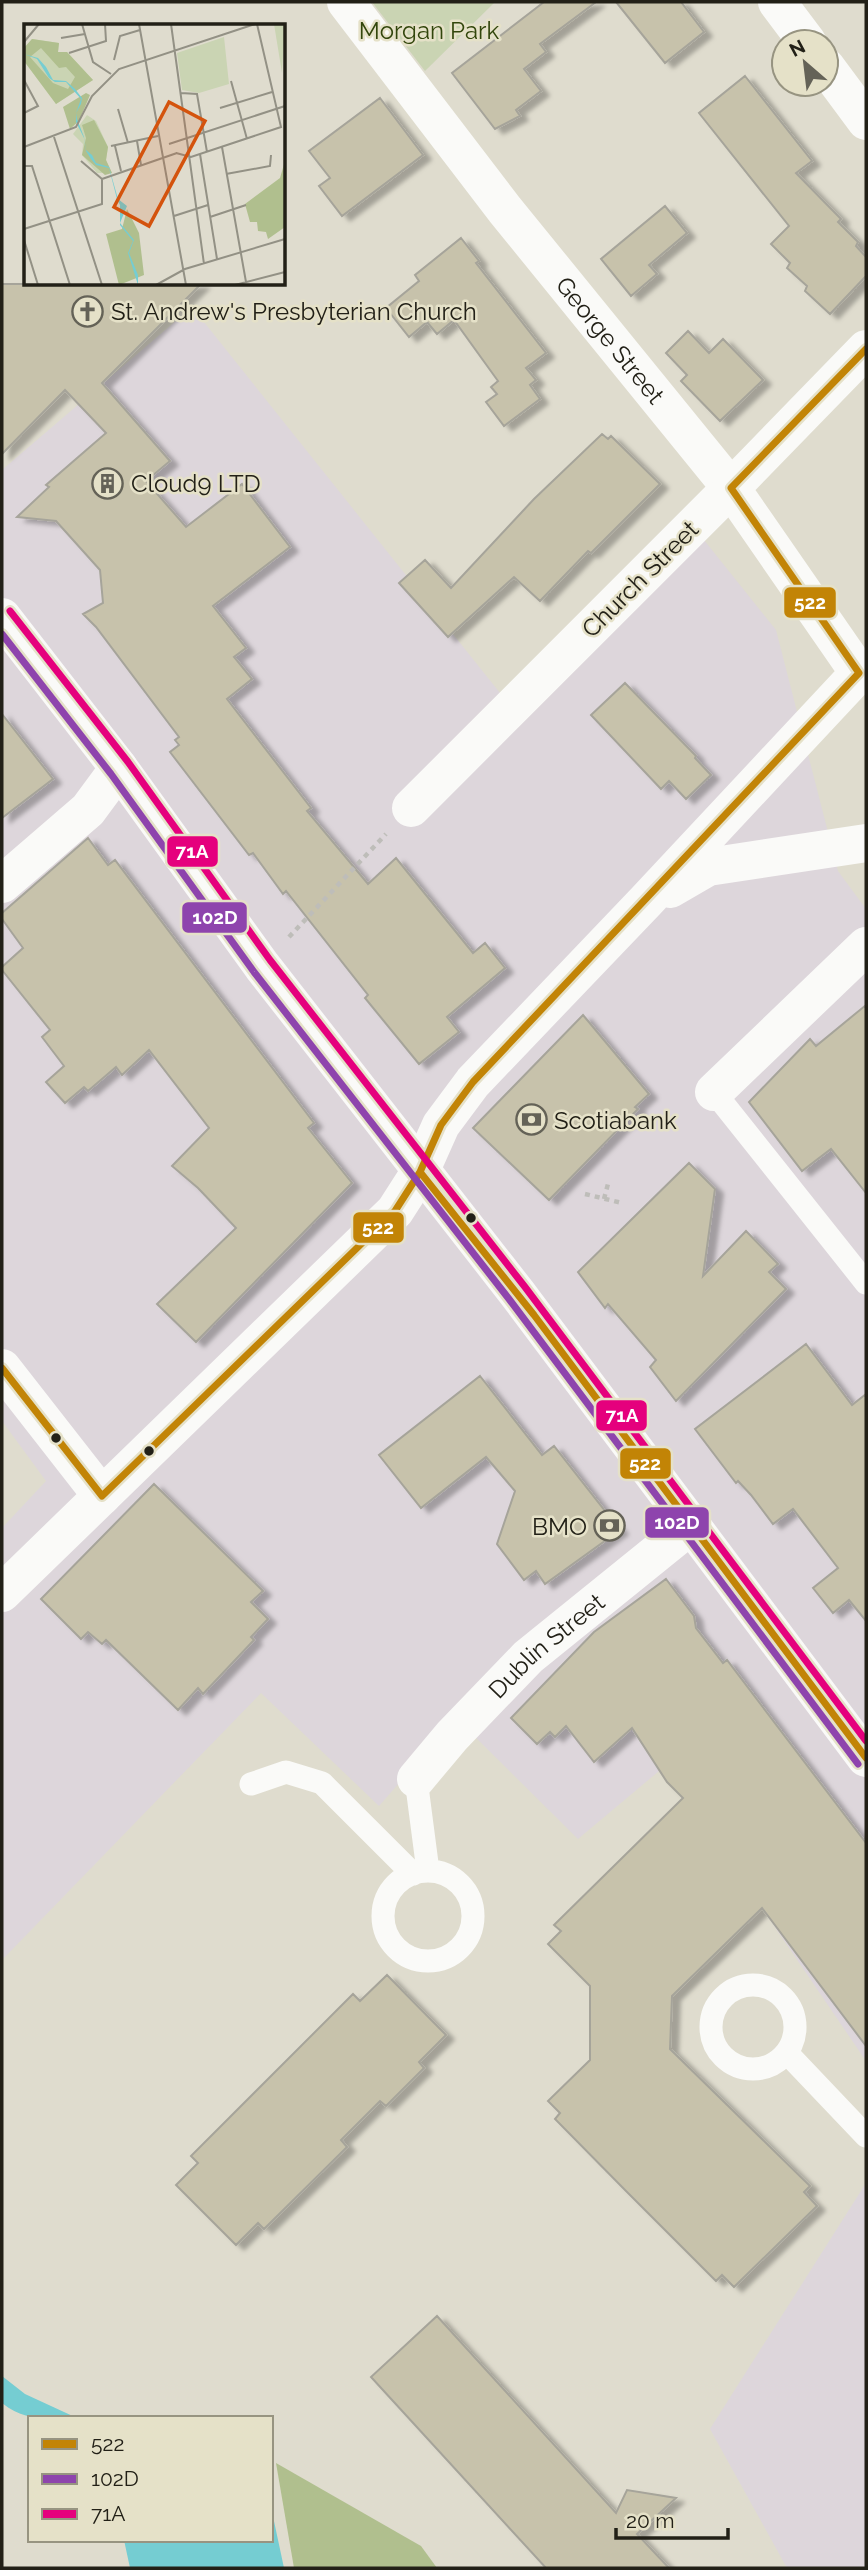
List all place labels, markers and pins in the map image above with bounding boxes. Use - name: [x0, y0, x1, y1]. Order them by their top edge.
- church icon: St. Andrew's Presbyterian Church: [71, 294, 105, 328]
- place label: St. Andrew's Presbyterian Church: [111, 297, 477, 326]
- building icon: Cloud9 LTD: [91, 466, 125, 500]
- place label: Cloud9 LTD: [131, 469, 261, 498]
- bank icon: Scotiabank: [514, 1103, 548, 1137]
- place label: Scotiabank: [554, 1106, 677, 1135]
- unlabelled marker: [464, 1211, 478, 1225]
- unlabelled marker: [49, 1431, 63, 1445]
- unlabelled marker: [142, 1444, 156, 1458]
- bank icon: BMO: [593, 1509, 627, 1543]
- place label: BMO: [532, 1512, 587, 1541]

